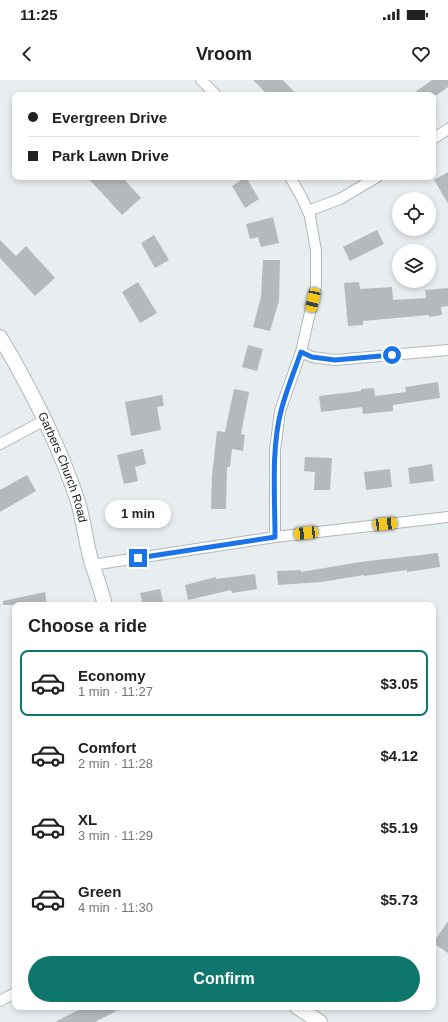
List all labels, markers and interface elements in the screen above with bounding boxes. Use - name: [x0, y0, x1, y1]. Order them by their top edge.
- text: 11:25: [20, 6, 58, 23]
- icon: back: [16, 43, 38, 65]
- icon: heart: [410, 43, 432, 65]
- text: Vroom: [196, 44, 252, 64]
- text: Evergreen Drive: [52, 109, 167, 126]
- text: Park Lawn Drive: [52, 147, 169, 164]
- map controls: [392, 192, 436, 288]
- button: locate: [392, 192, 436, 236]
- button: layers: [392, 244, 436, 288]
- car: [304, 287, 322, 313]
- route start: [383, 346, 401, 364]
- street label: Garbers Church Road: [35, 410, 90, 524]
- callout: 1 min: [105, 500, 171, 528]
- text: 1 min: [121, 506, 155, 521]
- car: [372, 517, 398, 531]
- car: [293, 526, 319, 540]
- route end: [129, 549, 147, 567]
- text: Choose a ride: [28, 616, 147, 636]
- icon: car: [30, 665, 66, 701]
- text: Economy: [78, 667, 146, 684]
- text: $3.05: [380, 675, 418, 692]
- text: 1 min · 11:27: [78, 684, 153, 699]
- icon: car: [30, 737, 66, 773]
- text: Comfort: [78, 739, 136, 756]
- text: $4.12: [380, 747, 418, 764]
- text: 2 min · 11:28: [78, 756, 153, 771]
- icon: car: [30, 809, 66, 845]
- text: XL: [78, 811, 97, 828]
- text: $5.19: [380, 819, 418, 836]
- text: 3 min · 11:29: [78, 828, 153, 843]
- icon: car: [30, 881, 66, 917]
- text: Green: [78, 883, 121, 900]
- text: $5.73: [380, 891, 418, 908]
- text: 4 min · 11:30: [78, 900, 153, 915]
- button: Confirm: [28, 956, 420, 1002]

